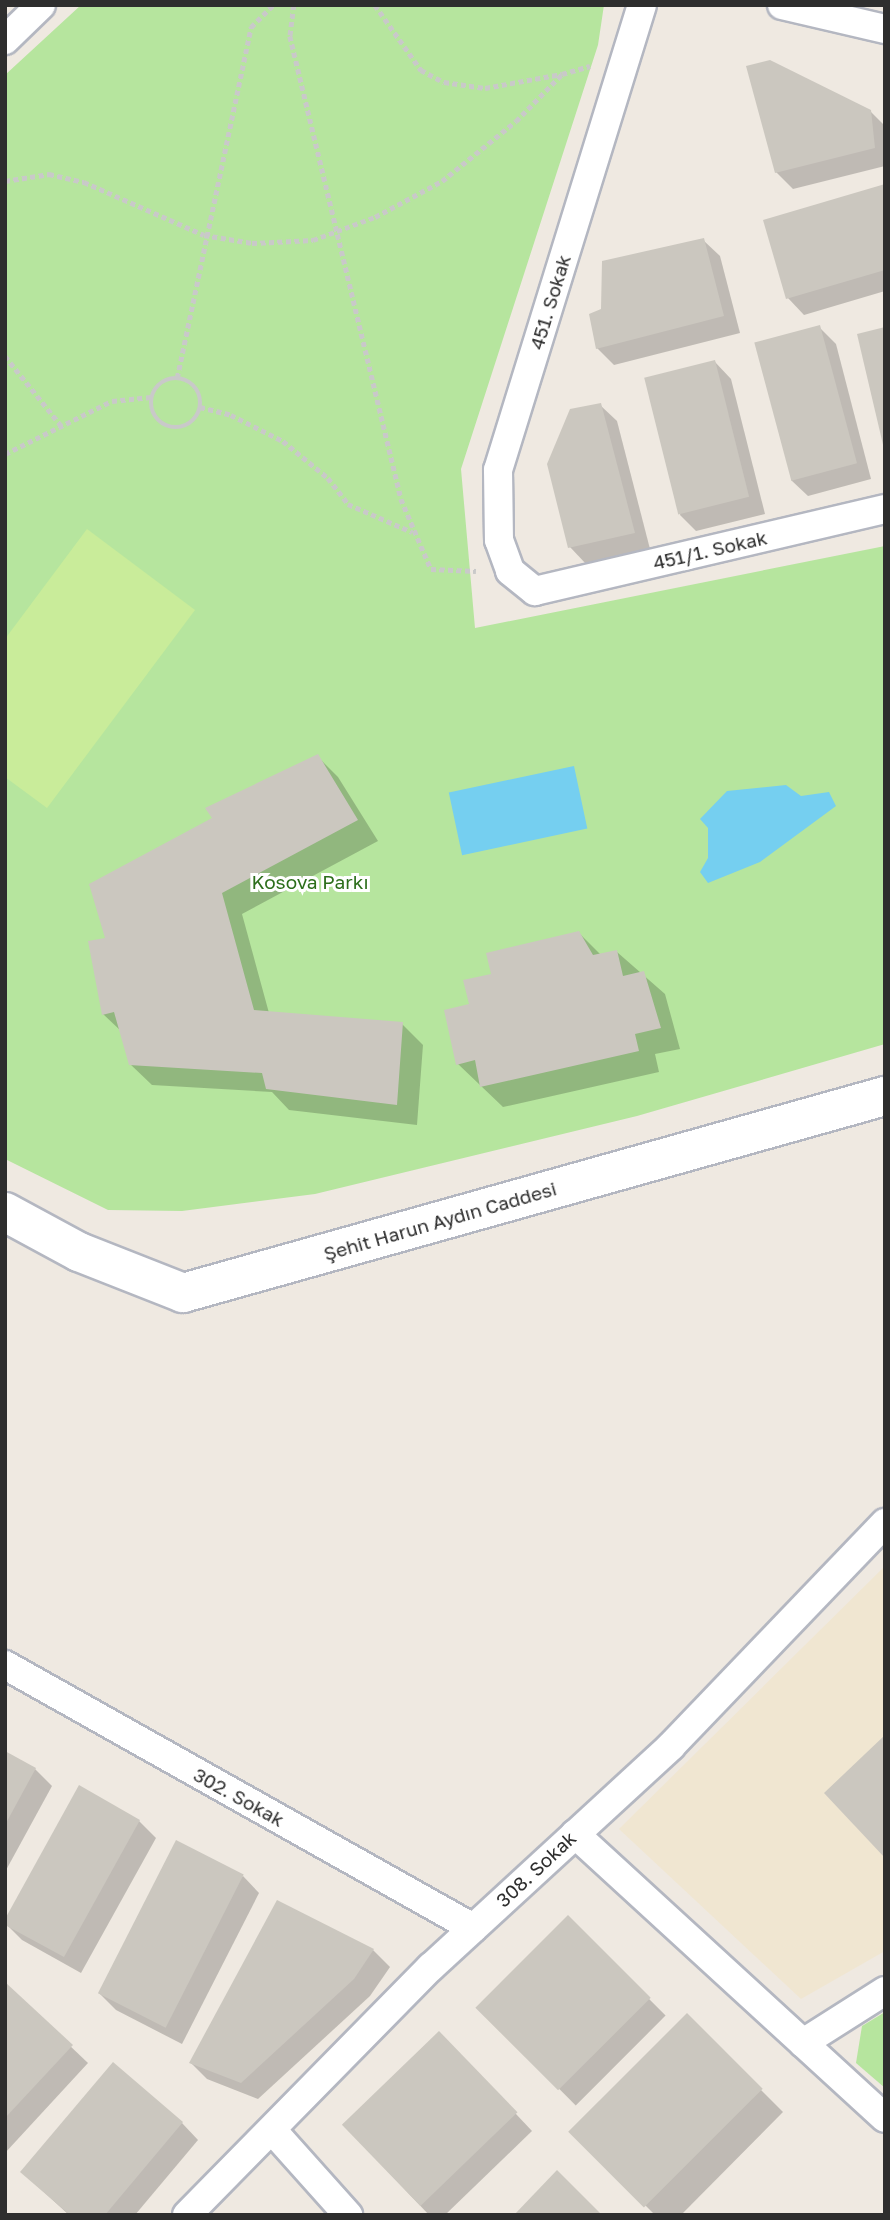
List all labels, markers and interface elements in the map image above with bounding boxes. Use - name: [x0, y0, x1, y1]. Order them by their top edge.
- street label: 451. Sokak: [525, 252, 575, 352]
- street label: 451/1. Sokak: [651, 526, 769, 574]
- park label: Kosova Parkı: [251, 871, 369, 893]
- street label: Şehit Harun Aydın Caddesi: [321, 1177, 559, 1265]
- street label: 302. Sokak: [190, 1763, 288, 1831]
- street label: 308. Sokak: [491, 1826, 581, 1912]

